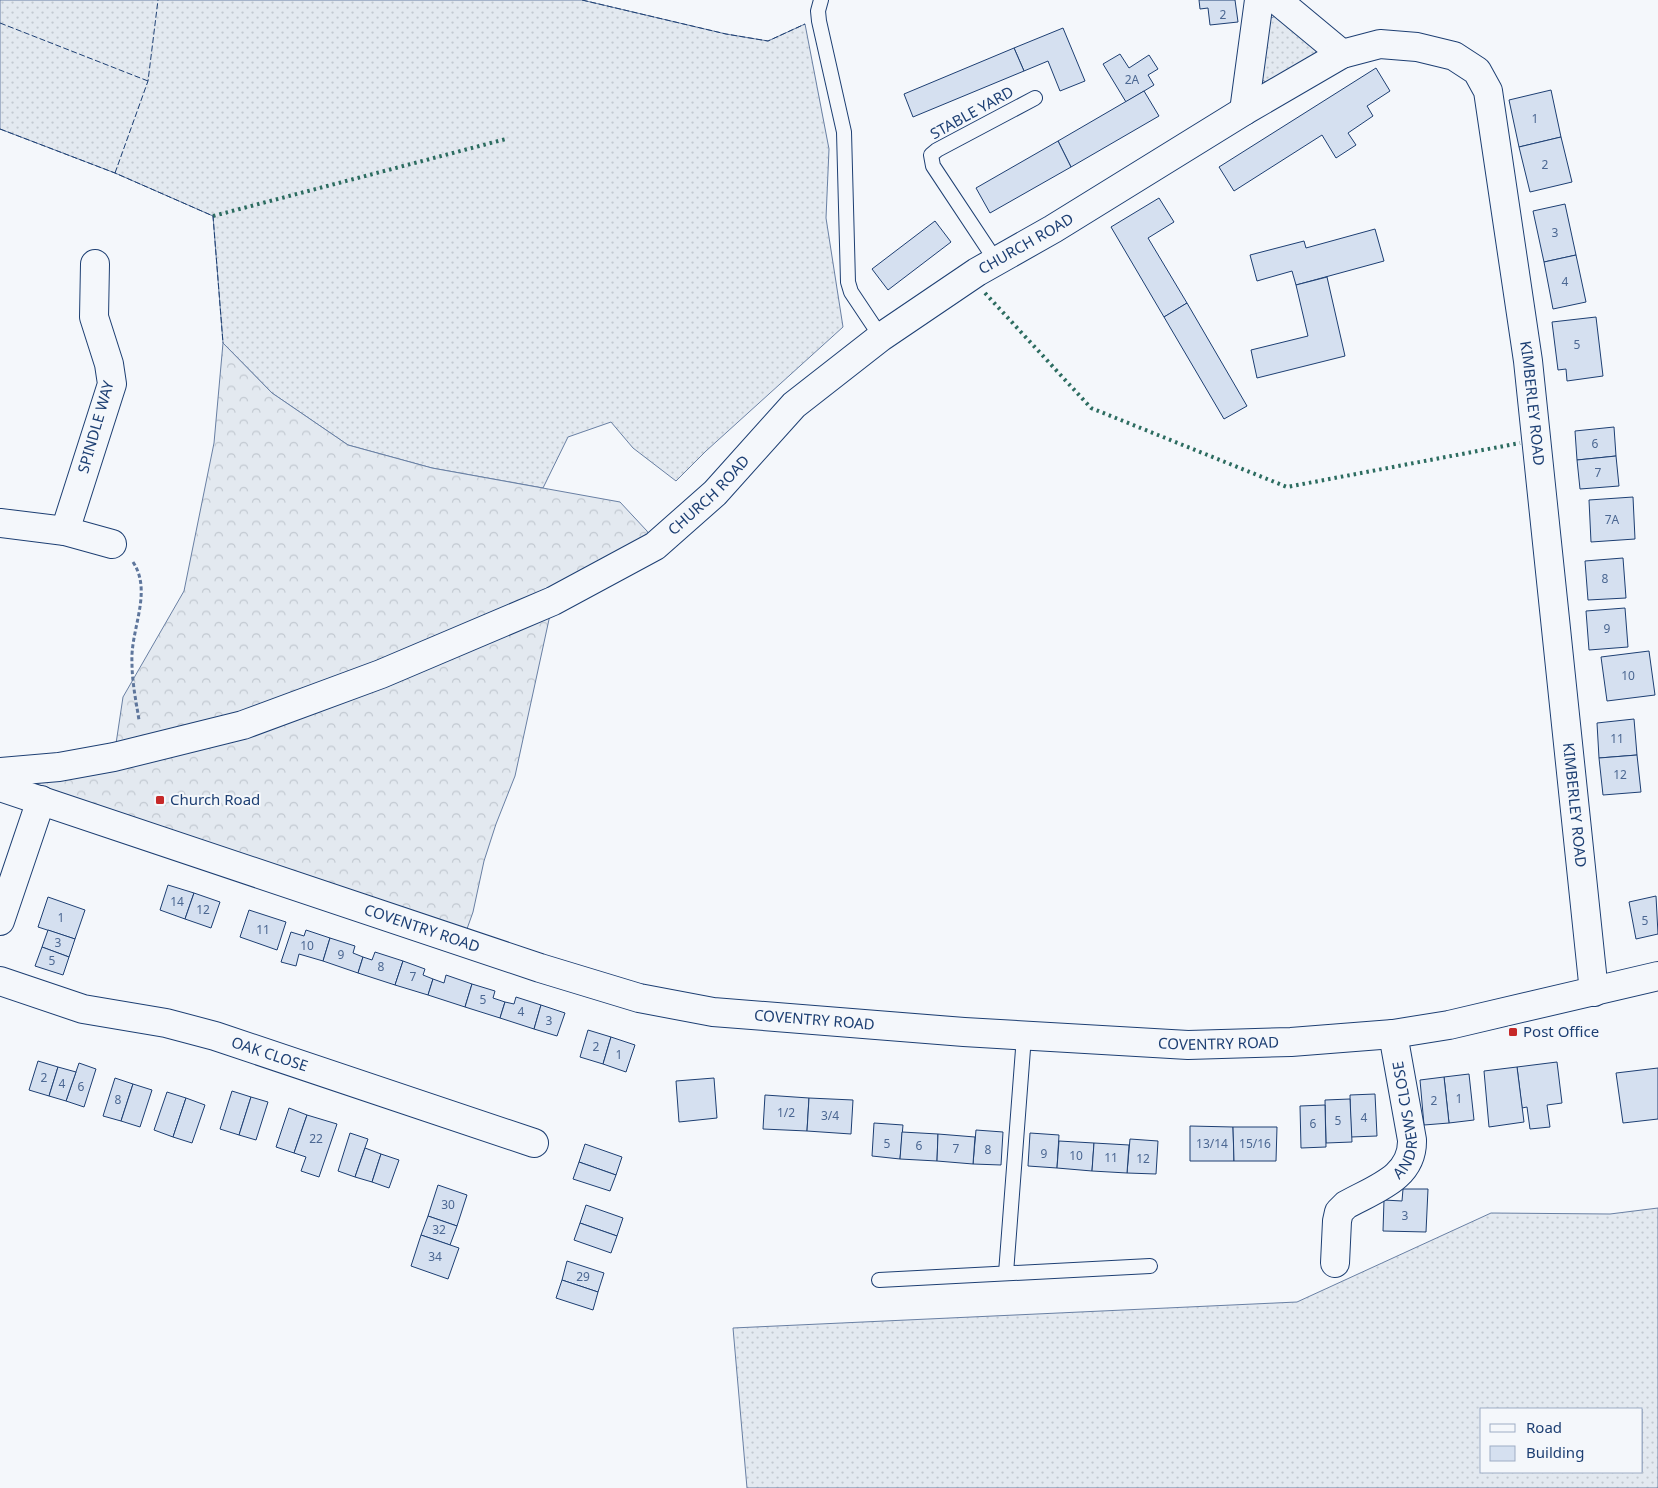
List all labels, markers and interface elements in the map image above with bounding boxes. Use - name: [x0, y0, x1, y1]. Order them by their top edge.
- house number: 2: [1220, 6, 1227, 23]
- house number: 2A: [1125, 71, 1140, 88]
- street label: STABLE YARD: [926, 81, 1017, 143]
- house number: 1: [1532, 110, 1538, 127]
- house number: 2: [1542, 156, 1549, 173]
- street label: CHURCH ROAD: [974, 208, 1077, 278]
- house number: 3: [1552, 224, 1559, 241]
- house number: 4: [1562, 273, 1569, 290]
- house number: 5: [1574, 336, 1581, 353]
- street label: KIMBERLEY ROAD: [1516, 339, 1550, 467]
- street label: SPINDLE WAY: [72, 378, 118, 475]
- house number: 6: [1592, 435, 1599, 452]
- street label: CHURCH ROAD: [663, 450, 753, 539]
- house number: 7: [1595, 464, 1602, 481]
- house number: 7A: [1605, 511, 1620, 528]
- house number: 8: [1602, 570, 1609, 587]
- house number: 9: [1604, 620, 1611, 637]
- house number: 10: [1621, 667, 1635, 684]
- house number: 11: [1610, 730, 1624, 747]
- street label: KIMBERLEY ROAD: [1559, 742, 1592, 868]
- house number: 12: [1613, 766, 1627, 783]
- place label: Church Road: [170, 789, 260, 809]
- marker: Church Road: [154, 794, 166, 806]
- house number: 14: [170, 893, 184, 910]
- street label: COVENTRY ROAD: [362, 899, 483, 956]
- house number: 12: [196, 901, 210, 918]
- house number: 1: [58, 909, 64, 926]
- house number: 5: [1642, 912, 1649, 929]
- house number: 11: [256, 921, 270, 938]
- house number: 3: [55, 934, 62, 951]
- house number: 10: [300, 937, 314, 954]
- house number: 9: [338, 946, 345, 963]
- house number: 5: [49, 952, 56, 969]
- house number: 8: [378, 958, 385, 975]
- house number: 7: [410, 968, 417, 985]
- house number: 5: [480, 991, 487, 1008]
- house number: 4: [518, 1003, 525, 1020]
- street label: COVENTRY ROAD: [753, 1004, 876, 1034]
- house number: 3: [546, 1012, 553, 1029]
- place label: Post Office: [1523, 1021, 1599, 1041]
- marker: Post Office: [1507, 1026, 1519, 1038]
- street label: OAK CLOSE: [229, 1031, 311, 1075]
- street label: COVENTRY ROAD: [1158, 1031, 1279, 1054]
- house number: 2: [593, 1038, 600, 1055]
- house number: 1: [616, 1046, 622, 1063]
- street label: ANDREWS CLOSE: [1387, 1060, 1421, 1183]
- house number: 2: [41, 1069, 48, 1086]
- house number: 4: [59, 1075, 66, 1092]
- house number: 6: [78, 1078, 85, 1095]
- house number: 1: [1456, 1090, 1462, 1107]
- house number: 8: [115, 1091, 122, 1108]
- house number: 2: [1431, 1092, 1438, 1109]
- house number: 1/2: [777, 1104, 795, 1121]
- house number: 3/4: [821, 1107, 839, 1124]
- house number: 4: [1361, 1109, 1368, 1126]
- house number: 5: [1335, 1112, 1342, 1129]
- house number: 6: [1310, 1115, 1317, 1132]
- house number: 22: [309, 1130, 323, 1147]
- house number: 5: [884, 1135, 891, 1152]
- house number: 13/14: [1196, 1135, 1228, 1152]
- house number: 15/16: [1239, 1135, 1271, 1152]
- house number: 6: [916, 1137, 923, 1154]
- house number: 7: [953, 1140, 960, 1157]
- house number: 8: [985, 1141, 992, 1158]
- house number: 9: [1041, 1145, 1048, 1162]
- house number: 10: [1069, 1147, 1083, 1164]
- house number: 11: [1104, 1149, 1118, 1166]
- house number: 12: [1136, 1150, 1150, 1167]
- house number: 30: [441, 1196, 455, 1213]
- house number: 3: [1402, 1207, 1409, 1224]
- house number: 32: [432, 1221, 446, 1238]
- house number: 34: [428, 1248, 442, 1265]
- house number: 29: [576, 1268, 590, 1285]
- legend: [1480, 1408, 1643, 1473]
- text: Road: [1526, 1417, 1562, 1437]
- text: Building: [1526, 1442, 1584, 1462]

